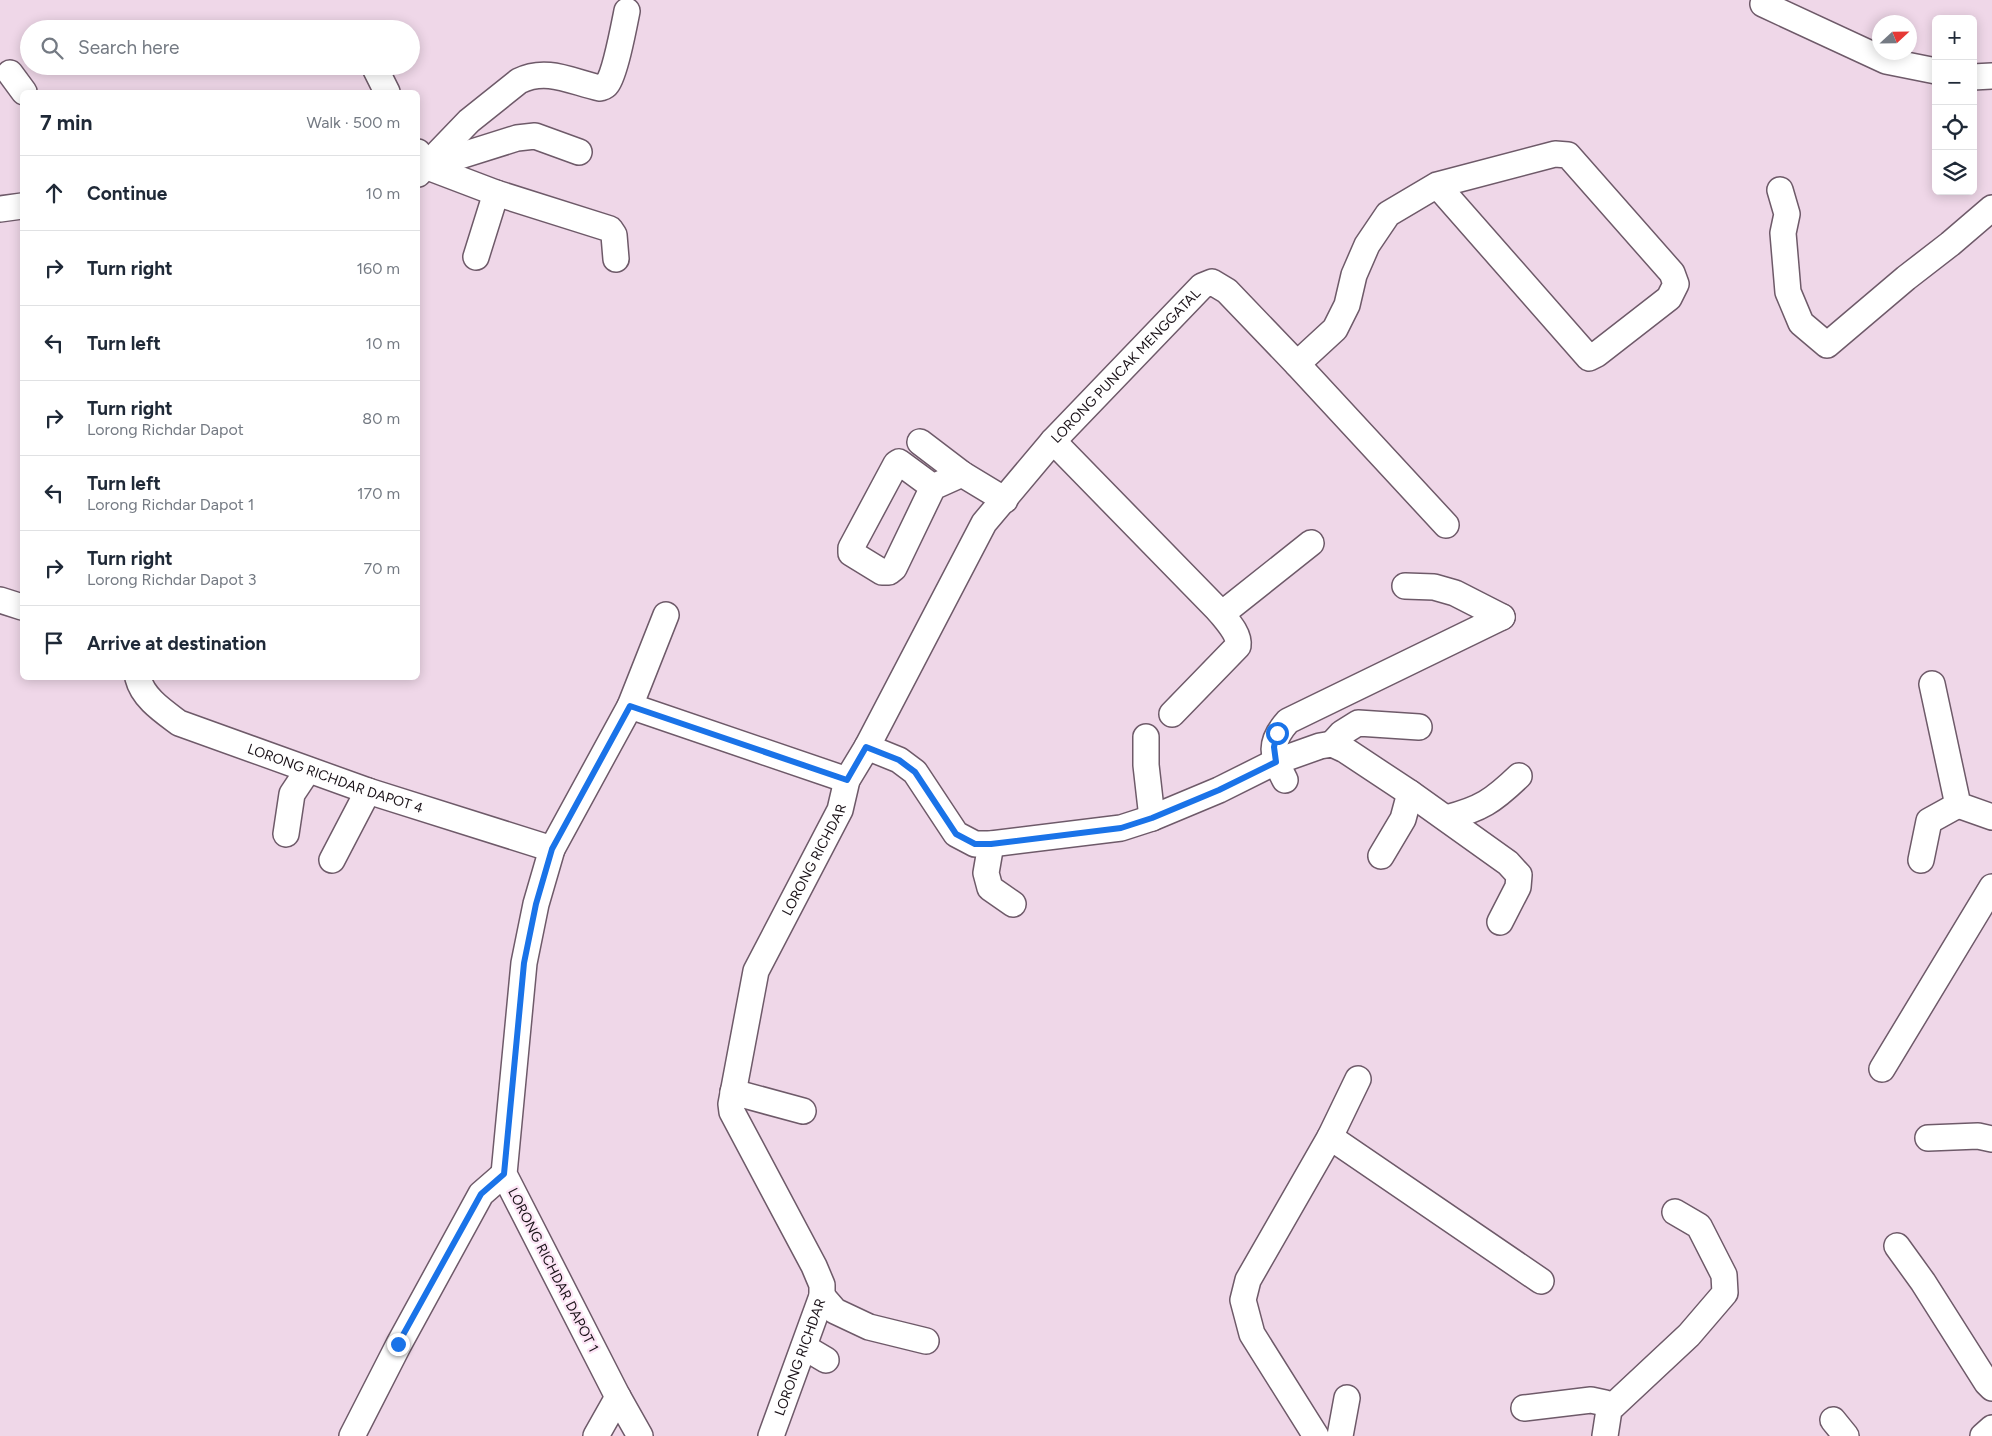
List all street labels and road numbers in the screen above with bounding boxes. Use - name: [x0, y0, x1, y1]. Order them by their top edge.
- street label: LORONG PUNCAK MENGGATAL: [1047, 284, 1204, 446]
- street label: LORONG RICHDAR DAPOT 4: [245, 740, 426, 816]
- street label: LORONG RICHDAR: [778, 802, 850, 918]
- street label: LORONG RICHDAR DAPOT 1: [504, 1185, 602, 1355]
- street label: LORONG RICHDAR: [771, 1296, 829, 1418]

